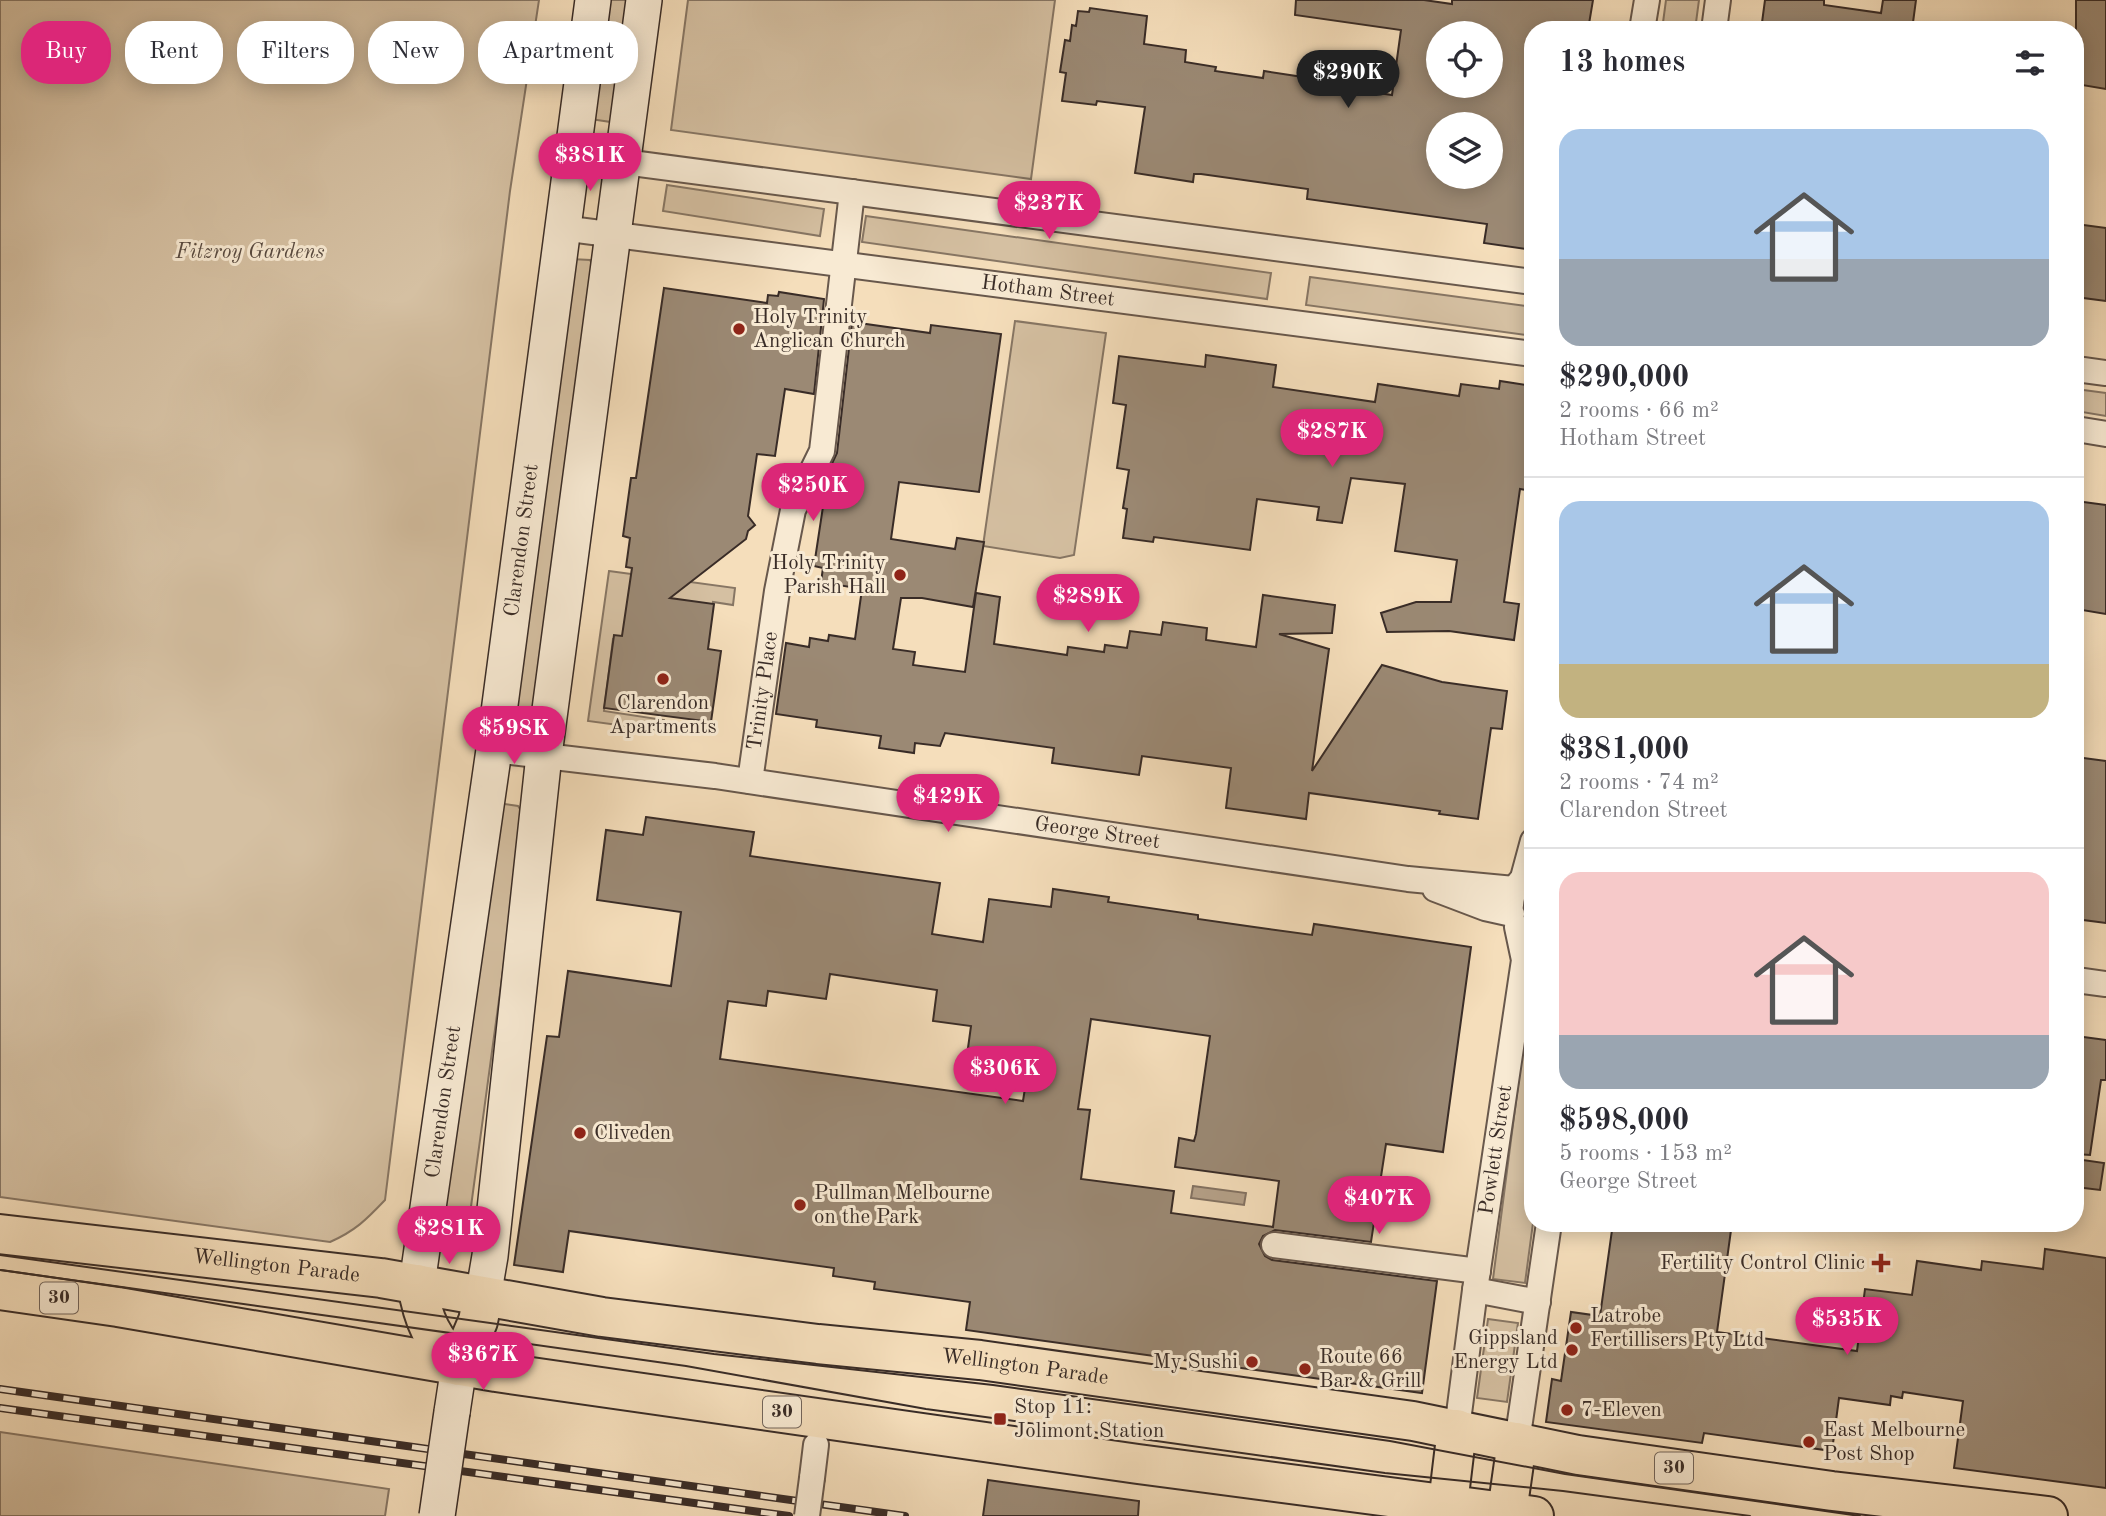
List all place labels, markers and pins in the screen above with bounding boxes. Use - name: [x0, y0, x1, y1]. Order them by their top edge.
- pin: $290K: [1299, 50, 1397, 110]
- pin: $381K: [541, 134, 639, 193]
- pin: $237K: [1000, 182, 1098, 241]
- place label: Holy Trinity Anglican Church: [753, 307, 906, 352]
- marker: Holy Trinity Anglican Church: [731, 321, 747, 337]
- pin: $287K: [1283, 410, 1381, 469]
- pin: $250K: [764, 463, 862, 523]
- place label: Holy Trinity Parish Hall: [772, 553, 886, 598]
- marker: Holy Trinity Parish Hall: [892, 567, 908, 583]
- pin: $289K: [1039, 574, 1137, 634]
- marker: Clarendon Apartments: [655, 671, 671, 687]
- place label: Clarendon Apartments: [609, 693, 717, 738]
- pin: $598K: [465, 706, 563, 766]
- pin: $429K: [899, 774, 997, 834]
- pin: $306K: [956, 1046, 1054, 1106]
- place label: Cliveden: [594, 1123, 671, 1144]
- marker: Cliveden: [572, 1125, 588, 1141]
- pin: $407K: [1330, 1176, 1428, 1236]
- place label: Pullman Melbourne on the Park: [814, 1183, 990, 1228]
- marker: Pullman Melbourne on the Park: [792, 1197, 808, 1213]
- pin: $281K: [400, 1206, 498, 1266]
- place label: Fertility Control Clinic: [1660, 1253, 1865, 1274]
- marker: Fertility Control Clinic: [1871, 1253, 1891, 1273]
- pin: $535K: [1798, 1298, 1896, 1357]
- place label: Latrobe Fertillisers Pty Ltd: [1590, 1306, 1764, 1351]
- marker: Latrobe Fertillisers Pty Ltd: [1568, 1320, 1584, 1336]
- place label: Gippsland Energy Ltd: [1453, 1328, 1558, 1373]
- pin: $367K: [434, 1332, 532, 1392]
- marker: Gippsland Energy Ltd: [1564, 1342, 1580, 1358]
- place label: Route 66 Bar & Grill: [1319, 1347, 1422, 1392]
- place label: My Sushi: [1153, 1352, 1238, 1373]
- marker: My Sushi: [1244, 1354, 1260, 1370]
- marker: Route 66 Bar & Grill: [1297, 1361, 1313, 1377]
- place label: Stop 11: Jolimont Station: [1014, 1397, 1164, 1442]
- place label: 7-Eleven: [1581, 1400, 1662, 1421]
- marker: 7-Eleven: [1559, 1402, 1575, 1418]
- marker: Stop 11: Jolimont Station: [992, 1411, 1008, 1427]
- place label: East Melbourne Post Shop: [1823, 1420, 1965, 1465]
- marker: East Melbourne Post Shop: [1801, 1434, 1817, 1450]

